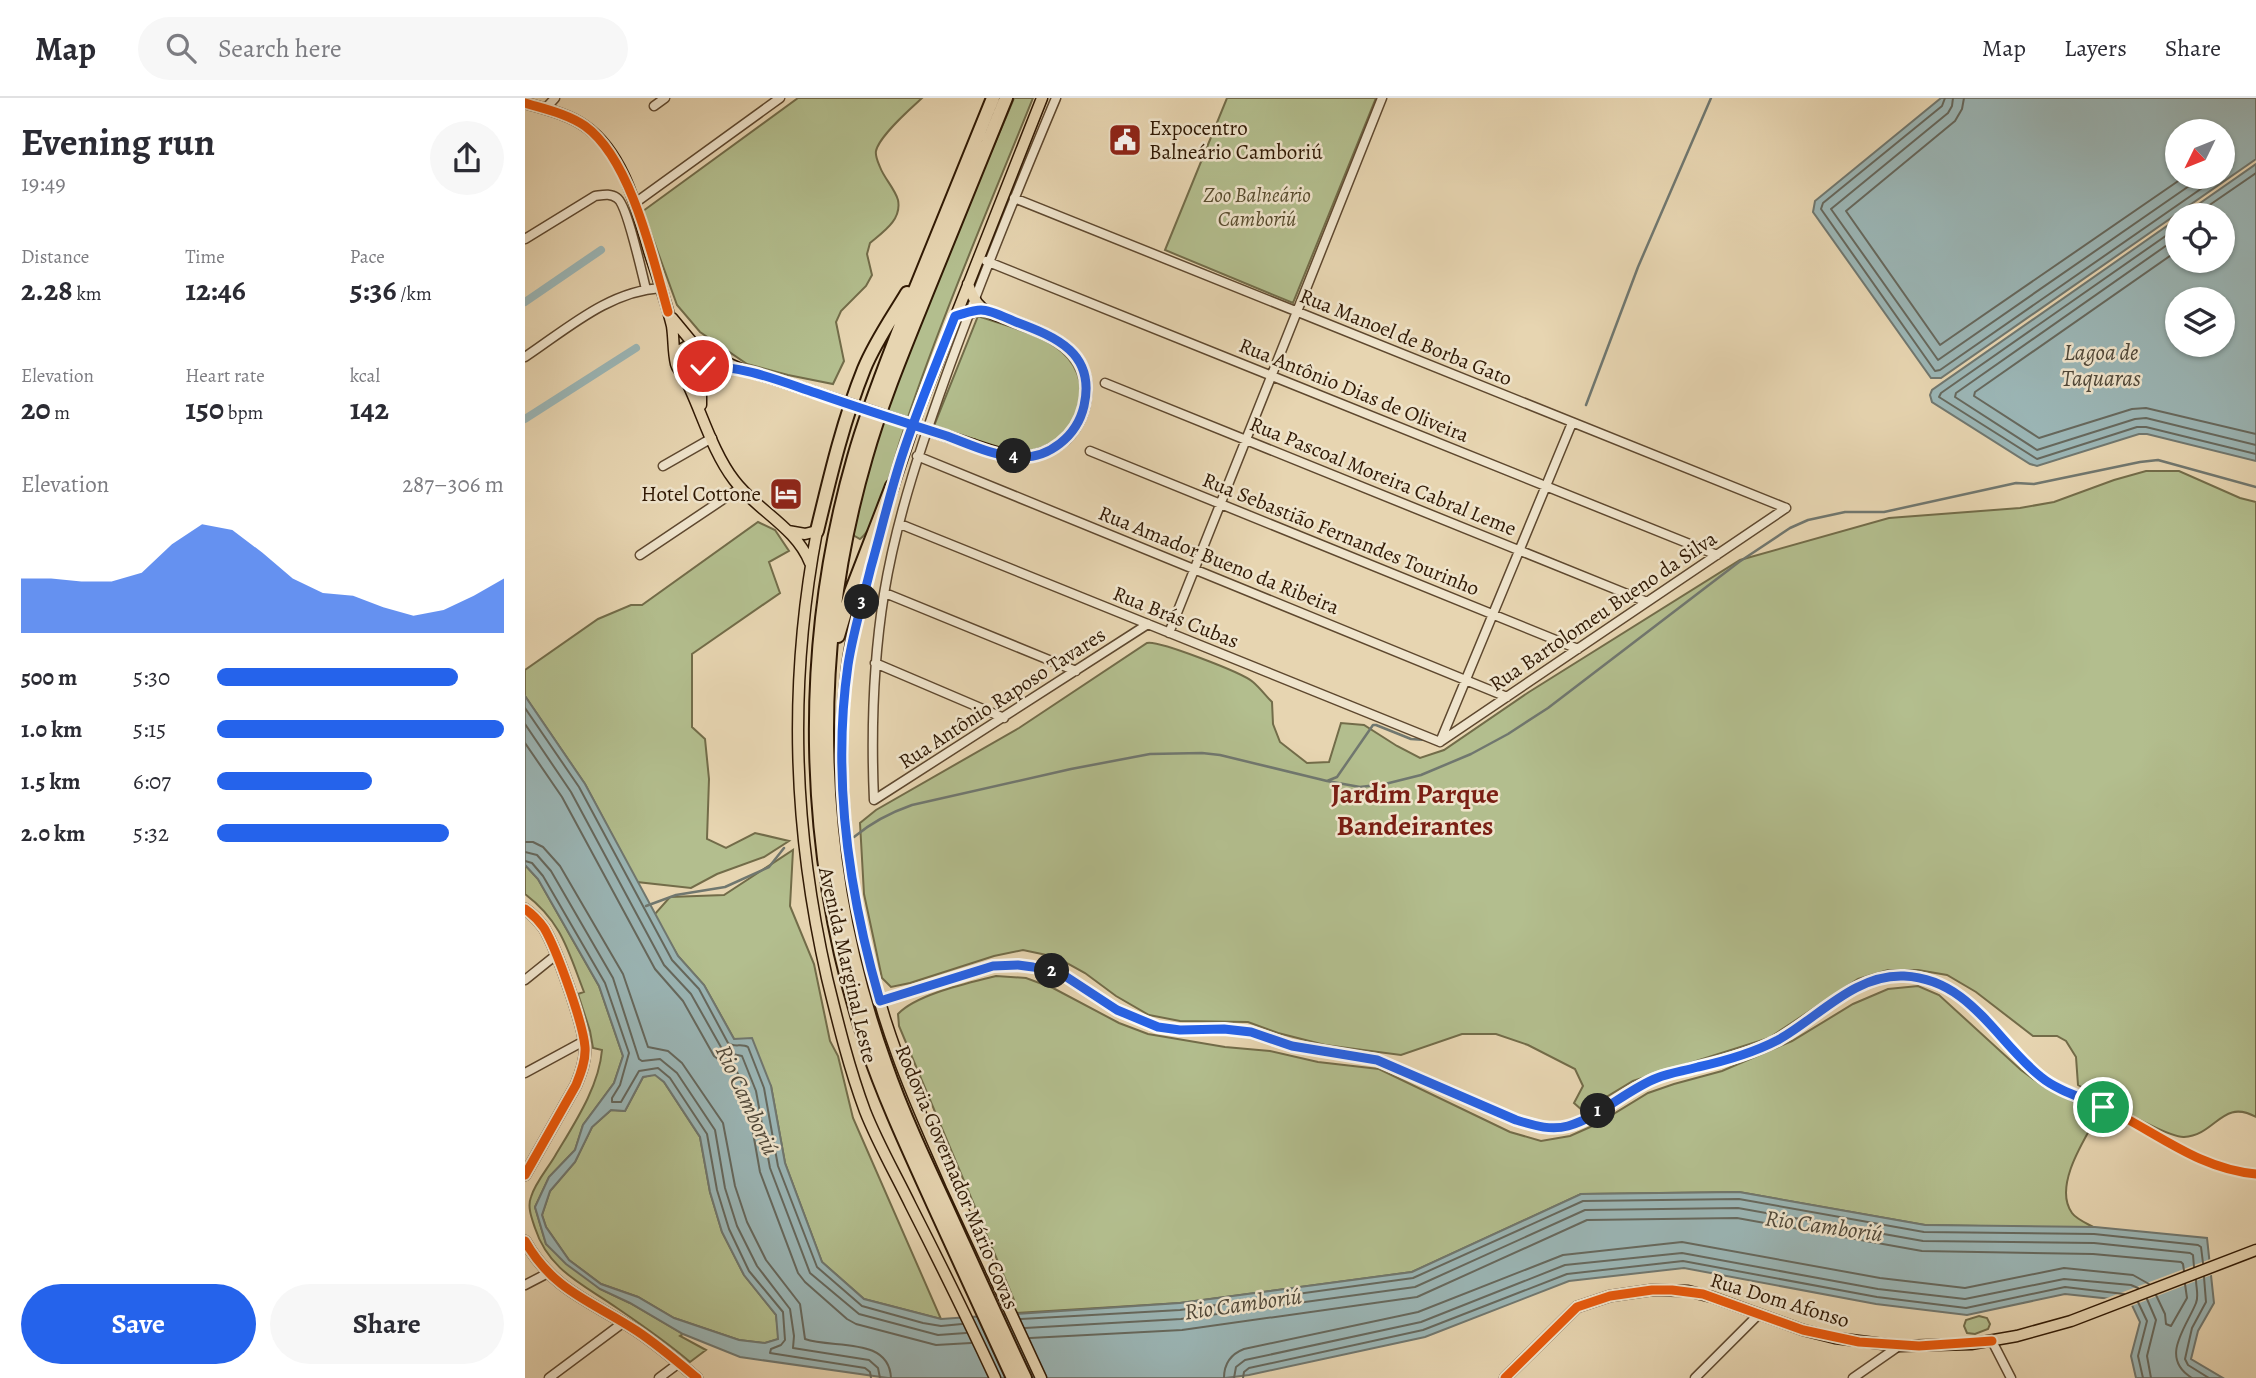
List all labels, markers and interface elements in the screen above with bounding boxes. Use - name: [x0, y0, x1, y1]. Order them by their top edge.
- search box: [138, 17, 628, 80]
- text: Map: [35, 26, 96, 71]
- icon: search: [162, 29, 200, 67]
- text: Search here: [218, 31, 342, 66]
- text: Map: [1982, 32, 2026, 64]
- text: Layers: [2064, 32, 2127, 64]
- text: Share: [2165, 32, 2221, 64]
- place label: Expocentro Balneário Camboriú: [1149, 114, 1323, 166]
- text: Evening run: [21, 116, 215, 168]
- north arrow: [2165, 119, 2235, 189]
- map controls: [2165, 119, 2235, 357]
- button: share: [430, 121, 504, 195]
- public building icon: Expocentro Balneário Camboriú: [1106, 121, 1144, 159]
- text: 19:49: [21, 168, 66, 199]
- park label: Zoo Balneário Camboriú: [1203, 181, 1311, 233]
- button: locate: [2165, 203, 2235, 273]
- text: Distance: [21, 244, 89, 270]
- text: Time: [185, 244, 225, 270]
- text: Pace: [350, 244, 385, 270]
- text: 2.28: [21, 270, 73, 310]
- text: 12:46: [185, 270, 246, 310]
- text: 5:36: [350, 270, 397, 310]
- text: km: [73, 281, 102, 307]
- text: /km: [397, 281, 432, 307]
- street label: Rua Manoel de Borba Gato: [1296, 282, 1516, 392]
- button: layers: [2165, 287, 2235, 357]
- street label: Rua Antônio Dias de Oliveira: [1235, 331, 1473, 449]
- pin: [673, 336, 733, 396]
- water label: Lagoa de Taquaras: [2061, 337, 2141, 394]
- icon: check: [684, 347, 722, 385]
- text: Elevation: [21, 363, 94, 389]
- text: Heart rate: [185, 363, 265, 389]
- text: kcal: [350, 363, 380, 389]
- text: 20: [21, 389, 51, 429]
- text: 150: [185, 389, 224, 429]
- text: 142: [350, 389, 389, 429]
- text: m: [51, 400, 70, 426]
- text: bpm: [224, 400, 263, 426]
- street label: Rua Pascoal Moreira Cabral Leme: [1246, 410, 1520, 542]
- pin: 4: [997, 438, 1031, 474]
- text: 4: [1009, 442, 1018, 468]
- street label: Rua Sebastião Fernandes Tourinho: [1198, 466, 1484, 602]
- text: Elevation: [21, 469, 109, 500]
- text: 287–306 m: [402, 469, 504, 500]
- hotel icon: Hotel Cottone: [767, 475, 805, 513]
- place label: Hotel Cottone: [641, 480, 761, 508]
- street label: Rua Amador Bueno da Ribeira: [1094, 499, 1344, 621]
- street label: Rua Bartolomeu Bueno da Silva: [1484, 524, 1722, 698]
- street label: Rua Brás Cubas: [1109, 579, 1243, 655]
- pin: 3: [845, 584, 879, 620]
- text: 3: [857, 588, 866, 614]
- street label: Rua Antônio Raposo Tavares: [893, 621, 1111, 775]
- text: 500 m: [21, 662, 77, 693]
- text: 5:30: [133, 662, 170, 693]
- text: 1.0 km: [21, 714, 82, 745]
- text: 5:15: [133, 714, 166, 745]
- text: 1.5 km: [21, 766, 81, 797]
- text: 6:07: [133, 766, 171, 797]
- district label: Jardim Parque Bandeirantes: [1331, 775, 1499, 845]
- text: 2.0 km: [21, 818, 85, 849]
- text: 5:32: [133, 818, 169, 849]
- street label: Avenida Marginal Leste: [812, 863, 884, 1066]
- pin: 2: [1035, 954, 1069, 988]
- text: 2: [1047, 957, 1056, 983]
- water label: Rio Camboriú: [708, 1040, 786, 1160]
- street label: Rodovia Governador Mário Covas: [888, 1040, 1026, 1314]
- pin: [2073, 1077, 2133, 1137]
- icon: arrive: [2084, 1088, 2122, 1126]
- pin: 1: [1581, 1094, 1615, 1128]
- text: 1: [1594, 1097, 1601, 1123]
- water label: Rio Camboriú: [1763, 1202, 1885, 1250]
- street label: Rua Dom Afonso: [1707, 1266, 1853, 1334]
- water label: Rio Camboriú: [1182, 1280, 1304, 1328]
- button: Save: [21, 1284, 256, 1364]
- button: Share: [270, 1284, 504, 1364]

